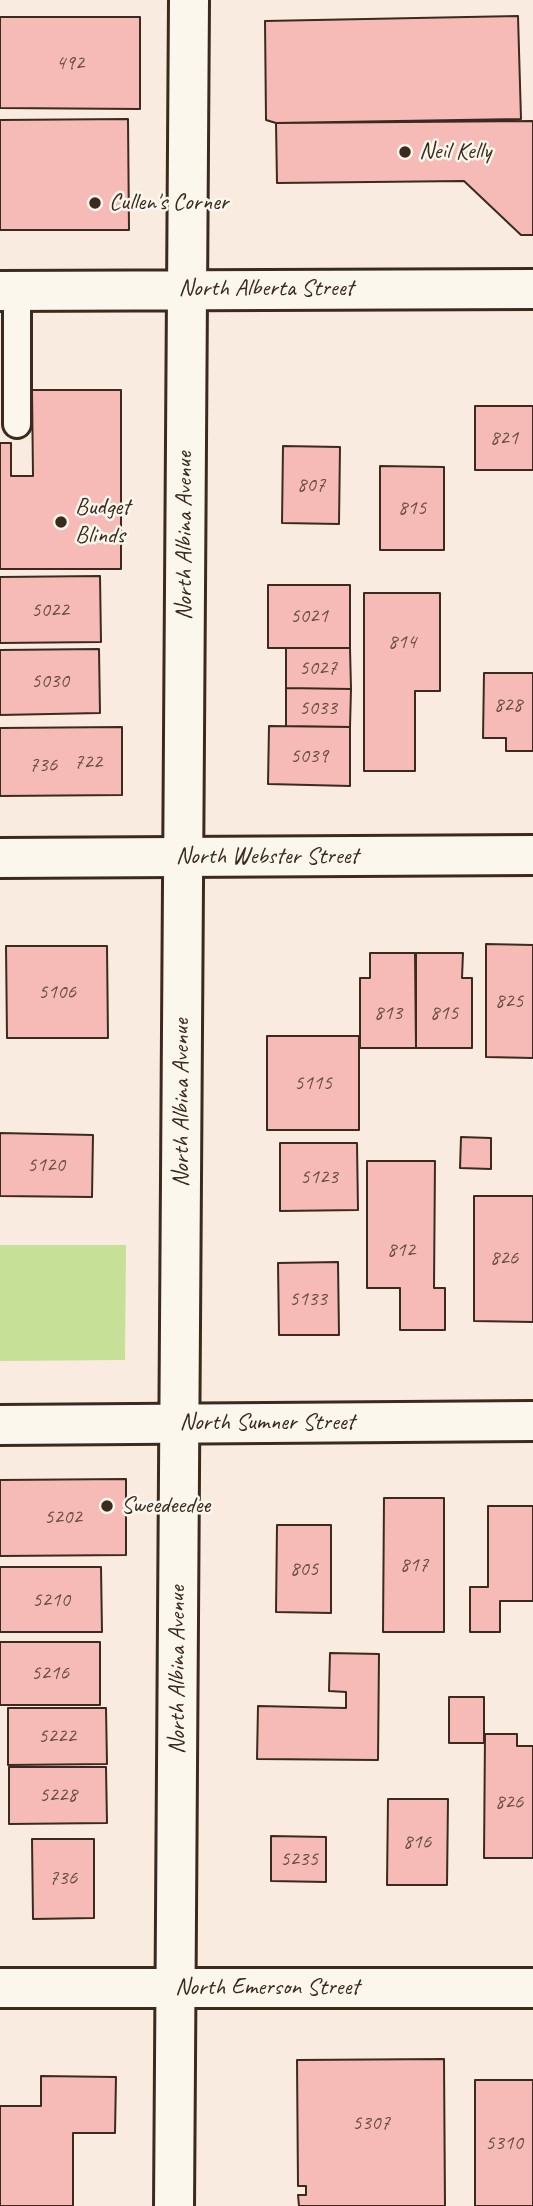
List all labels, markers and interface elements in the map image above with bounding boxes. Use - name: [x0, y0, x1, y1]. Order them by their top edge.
- house number: 492: [56, 50, 84, 76]
- place label: Neil Kelly: [419, 138, 491, 166]
- marker: Neil Kelly: [397, 144, 413, 160]
- place label: Cullen's Corner: [109, 189, 228, 217]
- marker: Cullen's Corner: [87, 195, 103, 211]
- street label: North Alberta Street: [179, 275, 353, 303]
- house number: 821: [490, 425, 518, 451]
- street label: North Albina Avenue: [171, 452, 199, 620]
- house number: 807: [297, 472, 325, 498]
- place label: Budget Blinds: [75, 494, 130, 550]
- house number: 815: [398, 495, 426, 521]
- marker: Budget Blinds: [53, 514, 69, 530]
- house number: 5022: [31, 597, 69, 623]
- house number: 5021: [290, 603, 328, 629]
- house number: 814: [388, 629, 416, 655]
- house number: 5027: [299, 655, 337, 681]
- house number: 5030: [31, 668, 69, 694]
- house number: 828: [494, 692, 522, 718]
- house number: 5033: [299, 695, 337, 721]
- house number: 5039: [290, 743, 328, 769]
- house number: 722: [74, 749, 102, 775]
- house number: 736: [29, 752, 57, 778]
- street label: North Webster Street: [176, 843, 358, 871]
- house number: 5106: [38, 979, 76, 1005]
- house number: 825: [495, 988, 523, 1014]
- house number: 813: [374, 1000, 402, 1026]
- house number: 815: [430, 1000, 458, 1026]
- street label: North Albina Avenue: [168, 1019, 196, 1187]
- house number: 5115: [294, 1070, 332, 1096]
- house number: 5120: [27, 1152, 65, 1178]
- house number: 5123: [300, 1164, 338, 1190]
- house number: 812: [387, 1237, 415, 1263]
- house number: 826: [490, 1245, 518, 1271]
- house number: 5133: [289, 1286, 327, 1312]
- street label: North Sumner Street: [180, 1409, 354, 1437]
- place label: Sweedeedee: [121, 1492, 210, 1520]
- marker: Sweedeedee: [99, 1498, 115, 1514]
- house number: 5202: [44, 1504, 82, 1530]
- house number: 817: [400, 1552, 428, 1578]
- house number: 805: [290, 1556, 318, 1582]
- street label: North Albina Avenue: [164, 1586, 192, 1754]
- house number: 5210: [32, 1587, 70, 1613]
- house number: 5216: [31, 1660, 69, 1686]
- house number: 5222: [38, 1723, 76, 1749]
- house number: 5228: [39, 1782, 77, 1808]
- house number: 826: [495, 1789, 523, 1815]
- house number: 816: [403, 1829, 431, 1855]
- house number: 5235: [280, 1846, 318, 1872]
- house number: 736: [49, 1865, 77, 1891]
- street label: North Emerson Street: [175, 1974, 359, 2002]
- house number: 5307: [352, 2110, 390, 2136]
- house number: 5310: [485, 2130, 523, 2156]

